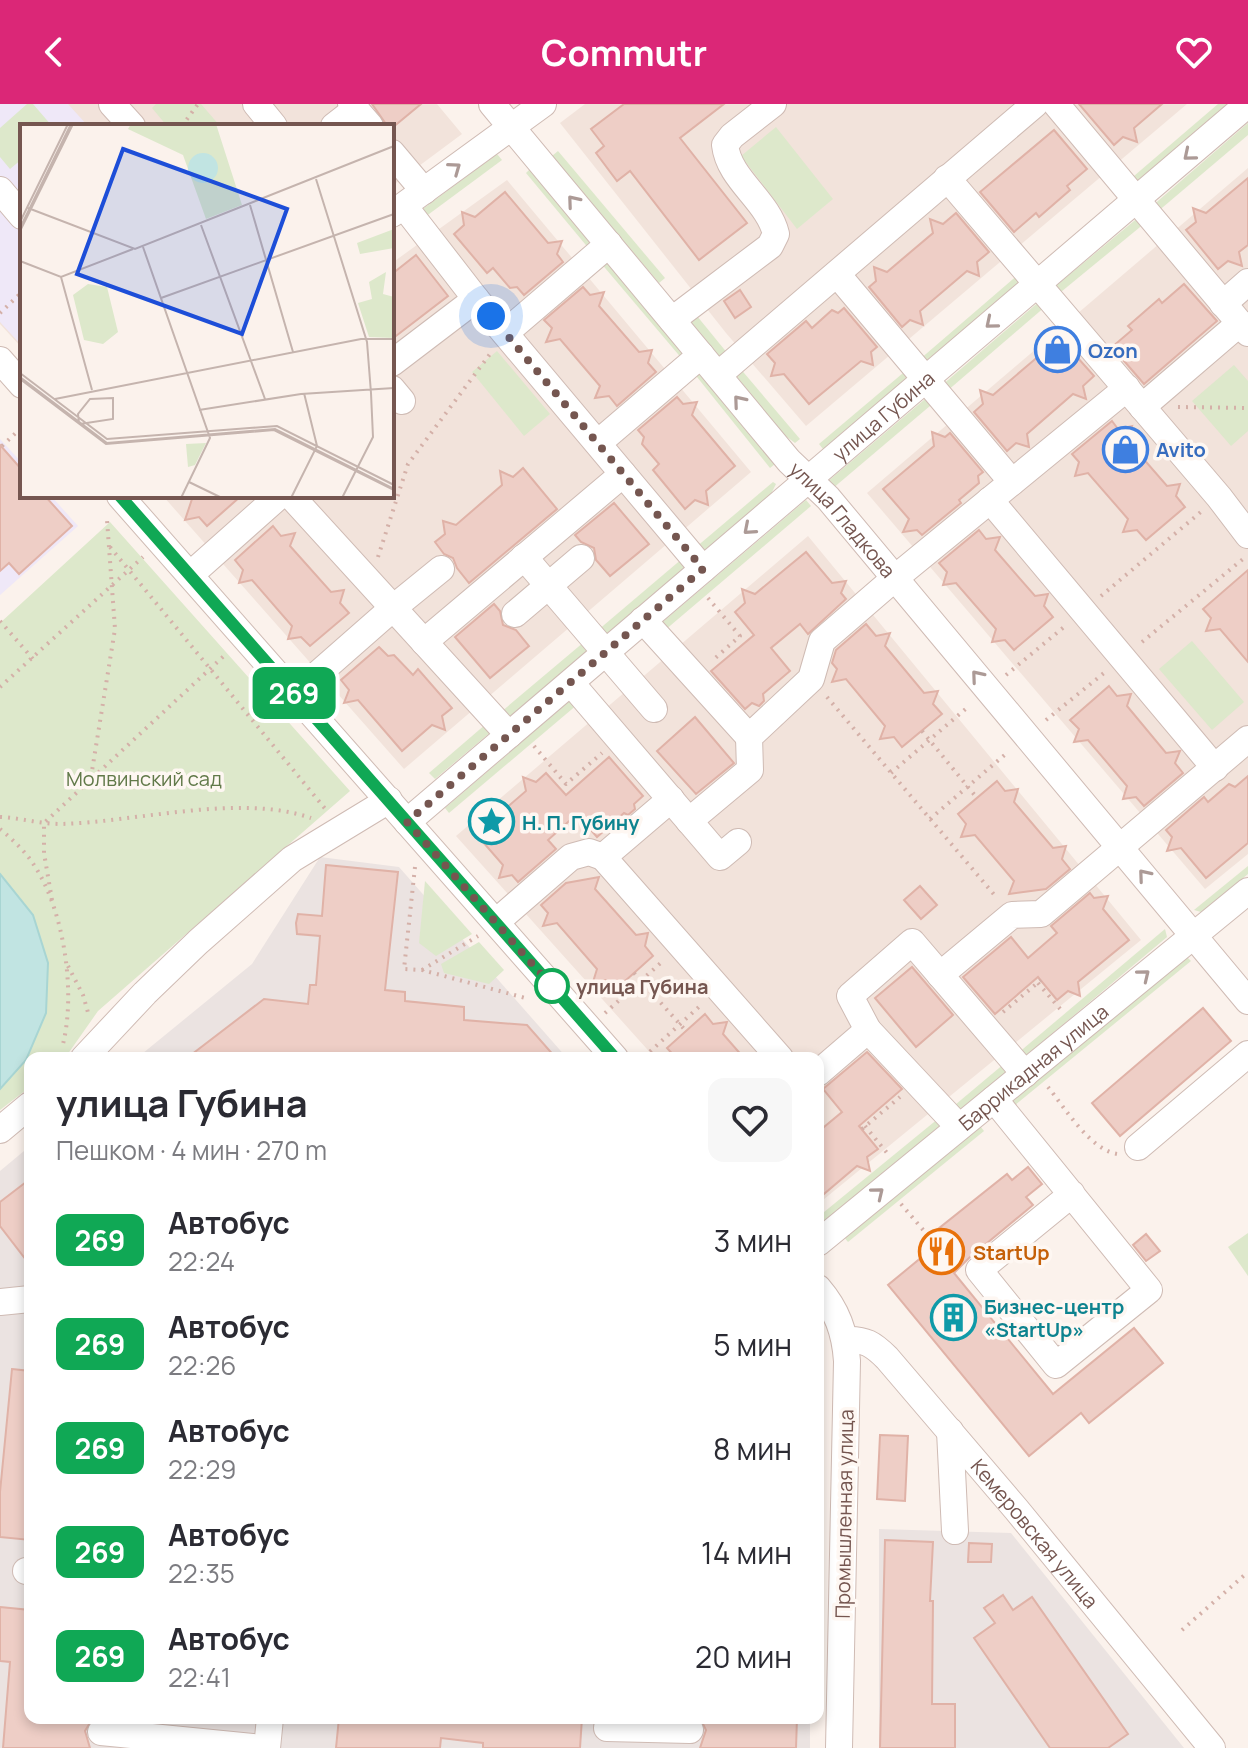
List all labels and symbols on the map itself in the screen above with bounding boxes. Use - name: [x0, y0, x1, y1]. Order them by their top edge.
- inset map: [20, 124, 394, 498]
- one-way arrow: [1183, 145, 1198, 160]
- one-way arrow: [446, 163, 461, 178]
- one-way arrow: [568, 196, 583, 210]
- your location: [471, 296, 511, 336]
- one-way arrow: [985, 313, 1000, 328]
- shop icon: Ozon: [1033, 326, 1081, 374]
- place label: Ozon: [1088, 337, 1138, 364]
- street label: улица Губина: [826, 364, 940, 467]
- one-way arrow: [735, 395, 749, 410]
- shop icon: Avito: [1101, 425, 1149, 473]
- place label: Avito: [1156, 436, 1206, 463]
- street label: улица Гладкова: [784, 455, 902, 583]
- one-way arrow: [744, 520, 758, 534]
- line badge: 269: [248, 667, 340, 719]
- one-way arrow: [972, 671, 987, 685]
- park label: Молвинский сад: [66, 765, 222, 792]
- place icon: Н. П. Губину: [467, 798, 515, 846]
- place label: Н. П. Губину: [522, 809, 640, 836]
- one-way arrow: [1139, 870, 1154, 885]
- marker: улица Губина: [535, 969, 569, 1003]
- one-way arrow: [1135, 971, 1150, 985]
- place label: улица Губина: [576, 973, 708, 1000]
- street label: Баррикадная улица: [953, 998, 1114, 1136]
- one-way arrow: [869, 1189, 884, 1203]
- restaurant icon: StartUp: [918, 1228, 966, 1276]
- place label: StartUp: [973, 1239, 1050, 1266]
- place label: Бизнес-центр «StartUp»: [984, 1293, 1124, 1343]
- building icon: Бизнес-центр «StartUp»: [929, 1294, 977, 1342]
- street label: Промышленная улица: [829, 1409, 859, 1619]
- street label: Кемеровская улица: [965, 1453, 1105, 1613]

